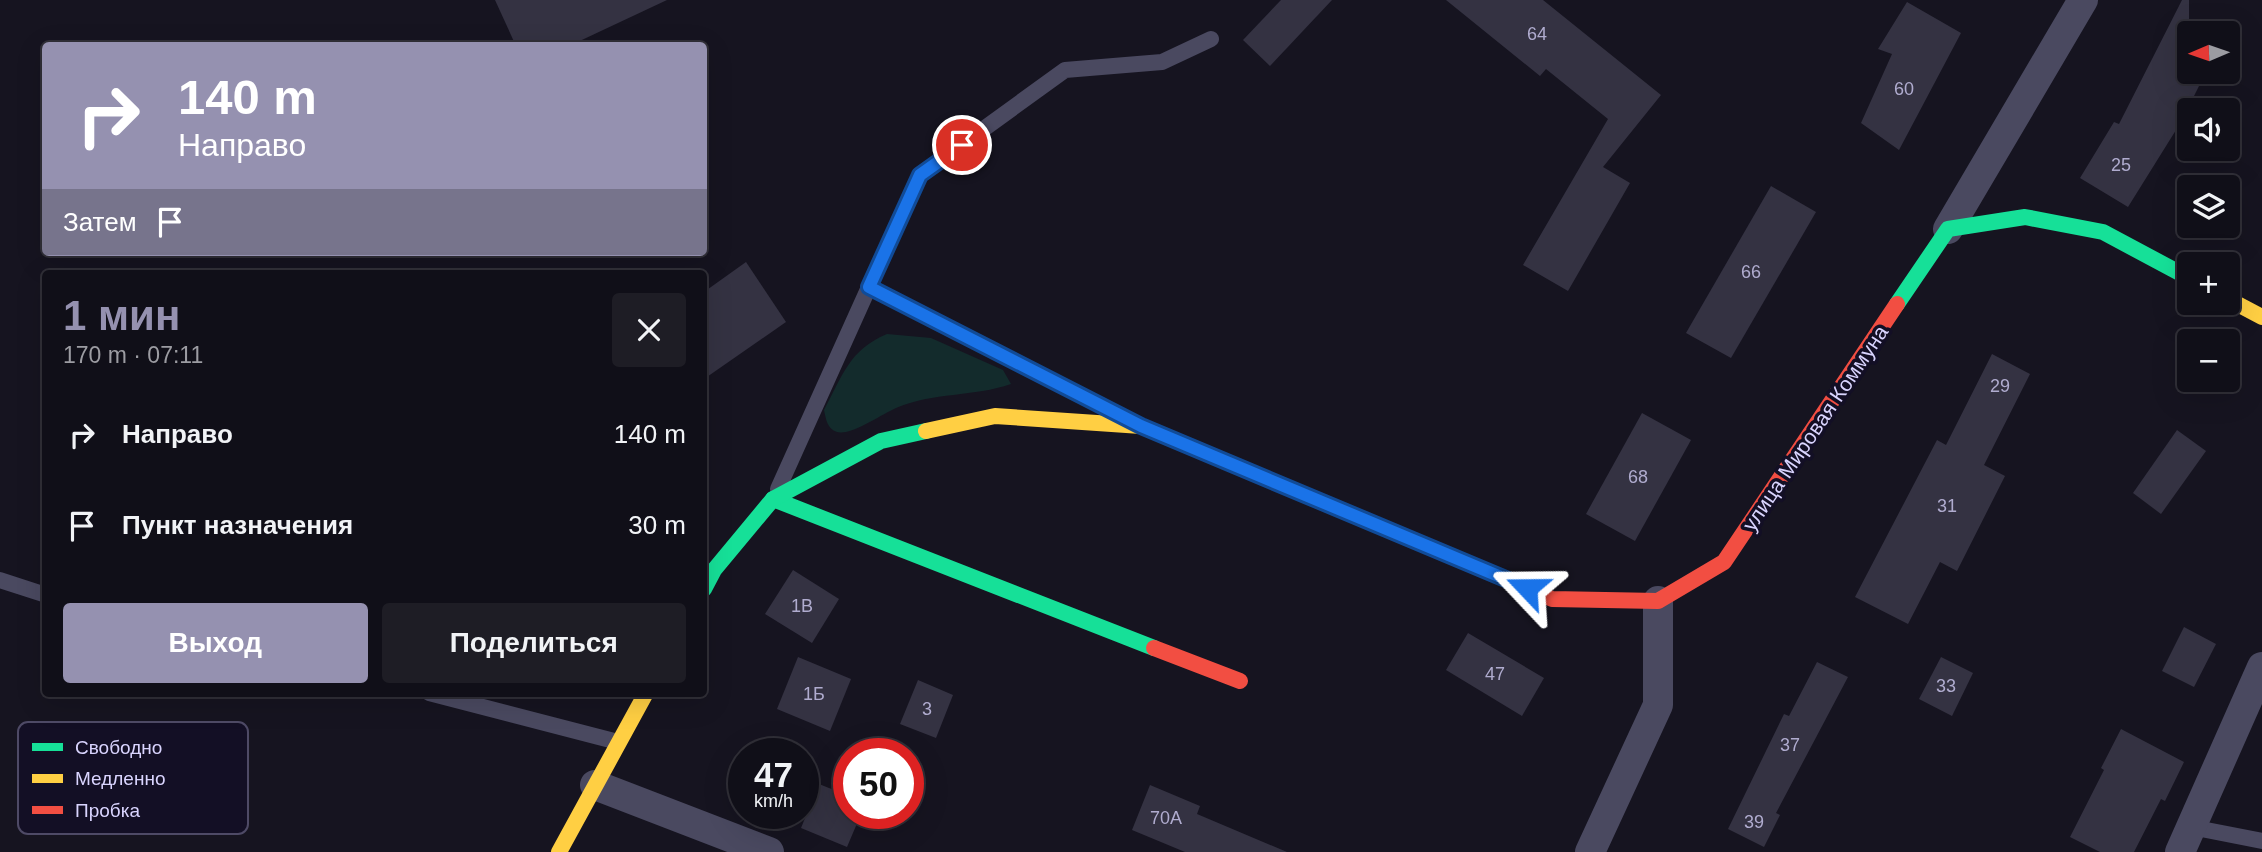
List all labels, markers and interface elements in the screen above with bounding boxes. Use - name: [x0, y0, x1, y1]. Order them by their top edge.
- north arrow: [2177, 21, 2240, 84]
- map controls: [2177, 21, 2240, 392]
- house number: 64: [1527, 24, 1547, 44]
- icon: right: [63, 70, 154, 161]
- text: 140 m: [178, 70, 317, 124]
- house number: 60: [1894, 79, 1914, 99]
- button: sound: [2177, 98, 2240, 161]
- pin: [932, 115, 992, 175]
- icon: arrive: [943, 126, 981, 164]
- text: Направо: [178, 127, 306, 163]
- house number: 25: [2111, 155, 2131, 175]
- button: layers: [2177, 175, 2240, 238]
- icon: arrive: [151, 203, 189, 241]
- text: Затем: [63, 207, 137, 237]
- button: +: [2177, 252, 2240, 315]
- house number: 66: [1741, 262, 1761, 282]
- text: 1 мин: [63, 292, 180, 339]
- button: close: [612, 293, 686, 367]
- street label: улица Мировая Коммуна: [1738, 321, 1893, 535]
- button: −: [2177, 329, 2240, 392]
- text: 170 m · 07:11: [63, 342, 203, 368]
- house number: 29: [1990, 376, 2010, 396]
- icon: right: [63, 416, 101, 454]
- text: Направо: [122, 419, 233, 449]
- text: 140 m: [614, 419, 686, 449]
- house number: 68: [1628, 467, 1648, 487]
- house number: 31: [1937, 496, 1957, 516]
- icon: arrive: [63, 507, 101, 545]
- text: Пункт назначения: [122, 510, 353, 540]
- text: 30 m: [628, 510, 686, 540]
- position arrow: [1490, 551, 1564, 625]
- house number: 1В: [791, 596, 813, 616]
- button: Выход: [63, 603, 368, 683]
- button: Поделиться: [382, 603, 686, 683]
- house number: 47: [1485, 664, 1505, 684]
- house number: 33: [1936, 676, 1956, 696]
- house number: 1Б: [803, 684, 825, 704]
- house number: 3: [922, 699, 932, 719]
- legend: [18, 722, 248, 834]
- house number: 37: [1780, 735, 1800, 755]
- text: Свободно: [75, 737, 162, 758]
- speed limit sign: 50: [833, 738, 924, 829]
- text: 47: [754, 755, 793, 794]
- text: Медленно: [75, 768, 165, 789]
- text: km/h: [754, 791, 793, 811]
- text: Пробка: [75, 800, 140, 821]
- house number: 70А: [1150, 808, 1182, 828]
- house number: 39: [1744, 812, 1764, 832]

